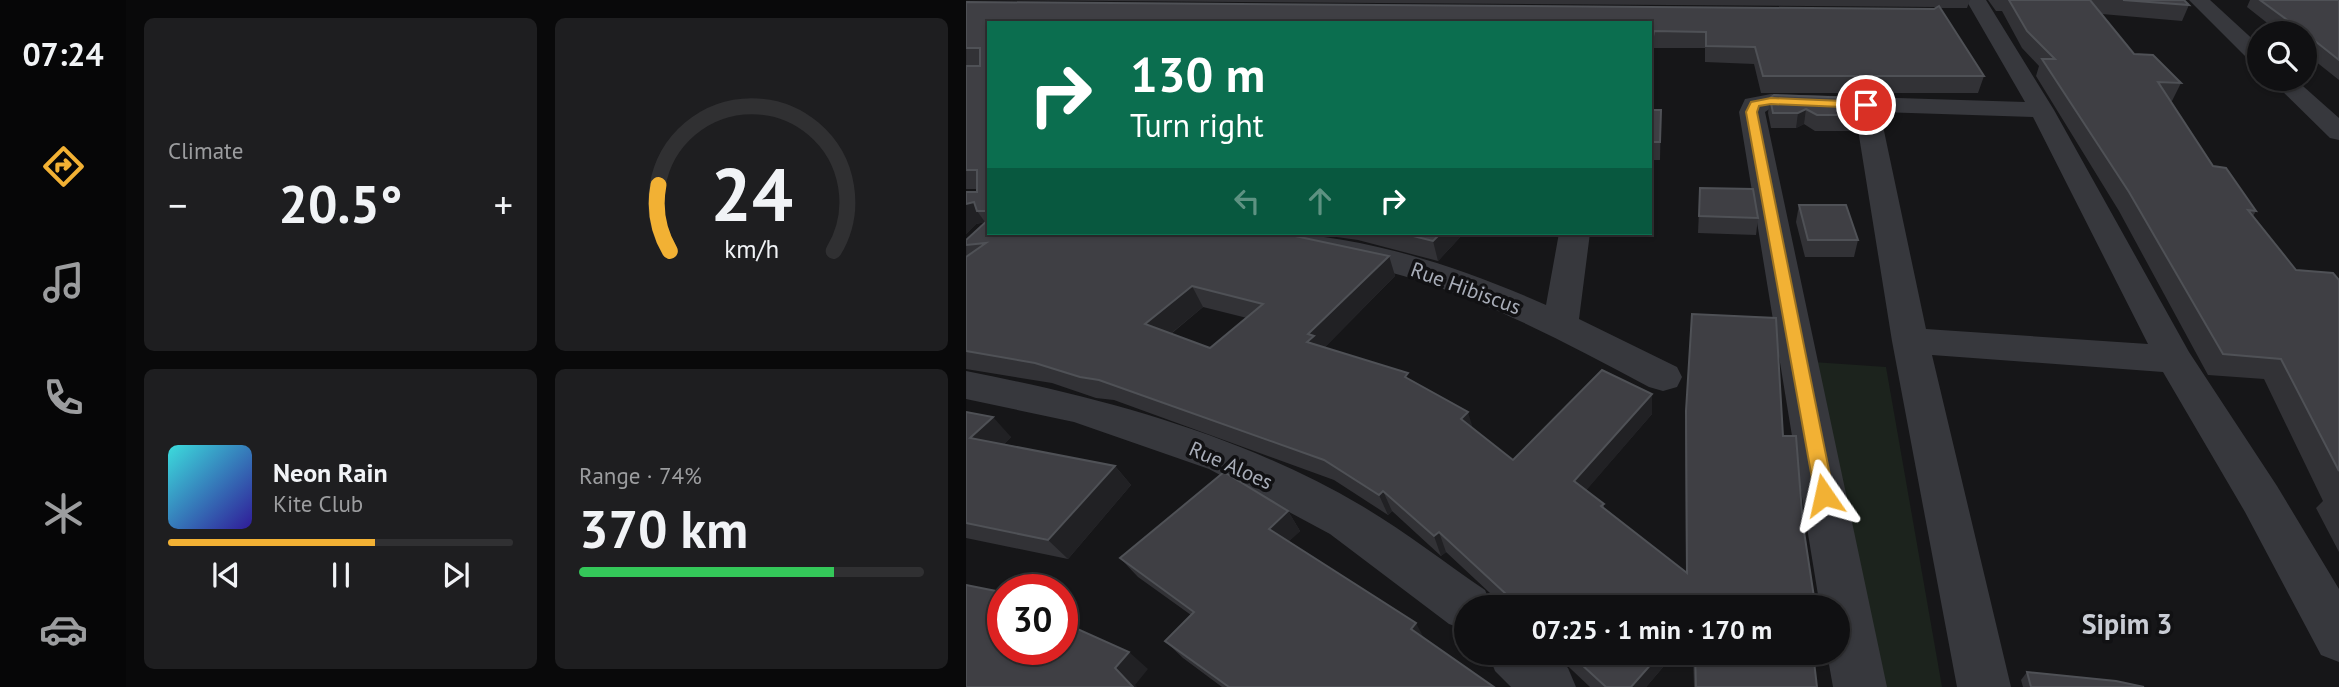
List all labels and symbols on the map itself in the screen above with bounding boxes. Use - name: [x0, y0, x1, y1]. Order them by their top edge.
- pin: [1836, 75, 1896, 135]
- street label: Rue Hibiscus: [1407, 256, 1525, 320]
- street label: Rue Aloes: [1185, 435, 1277, 495]
- position arrow: [1787, 458, 1861, 532]
- speed limit sign: 30: [987, 574, 1078, 665]
- district label: Sipim 3: [2082, 605, 2172, 642]

